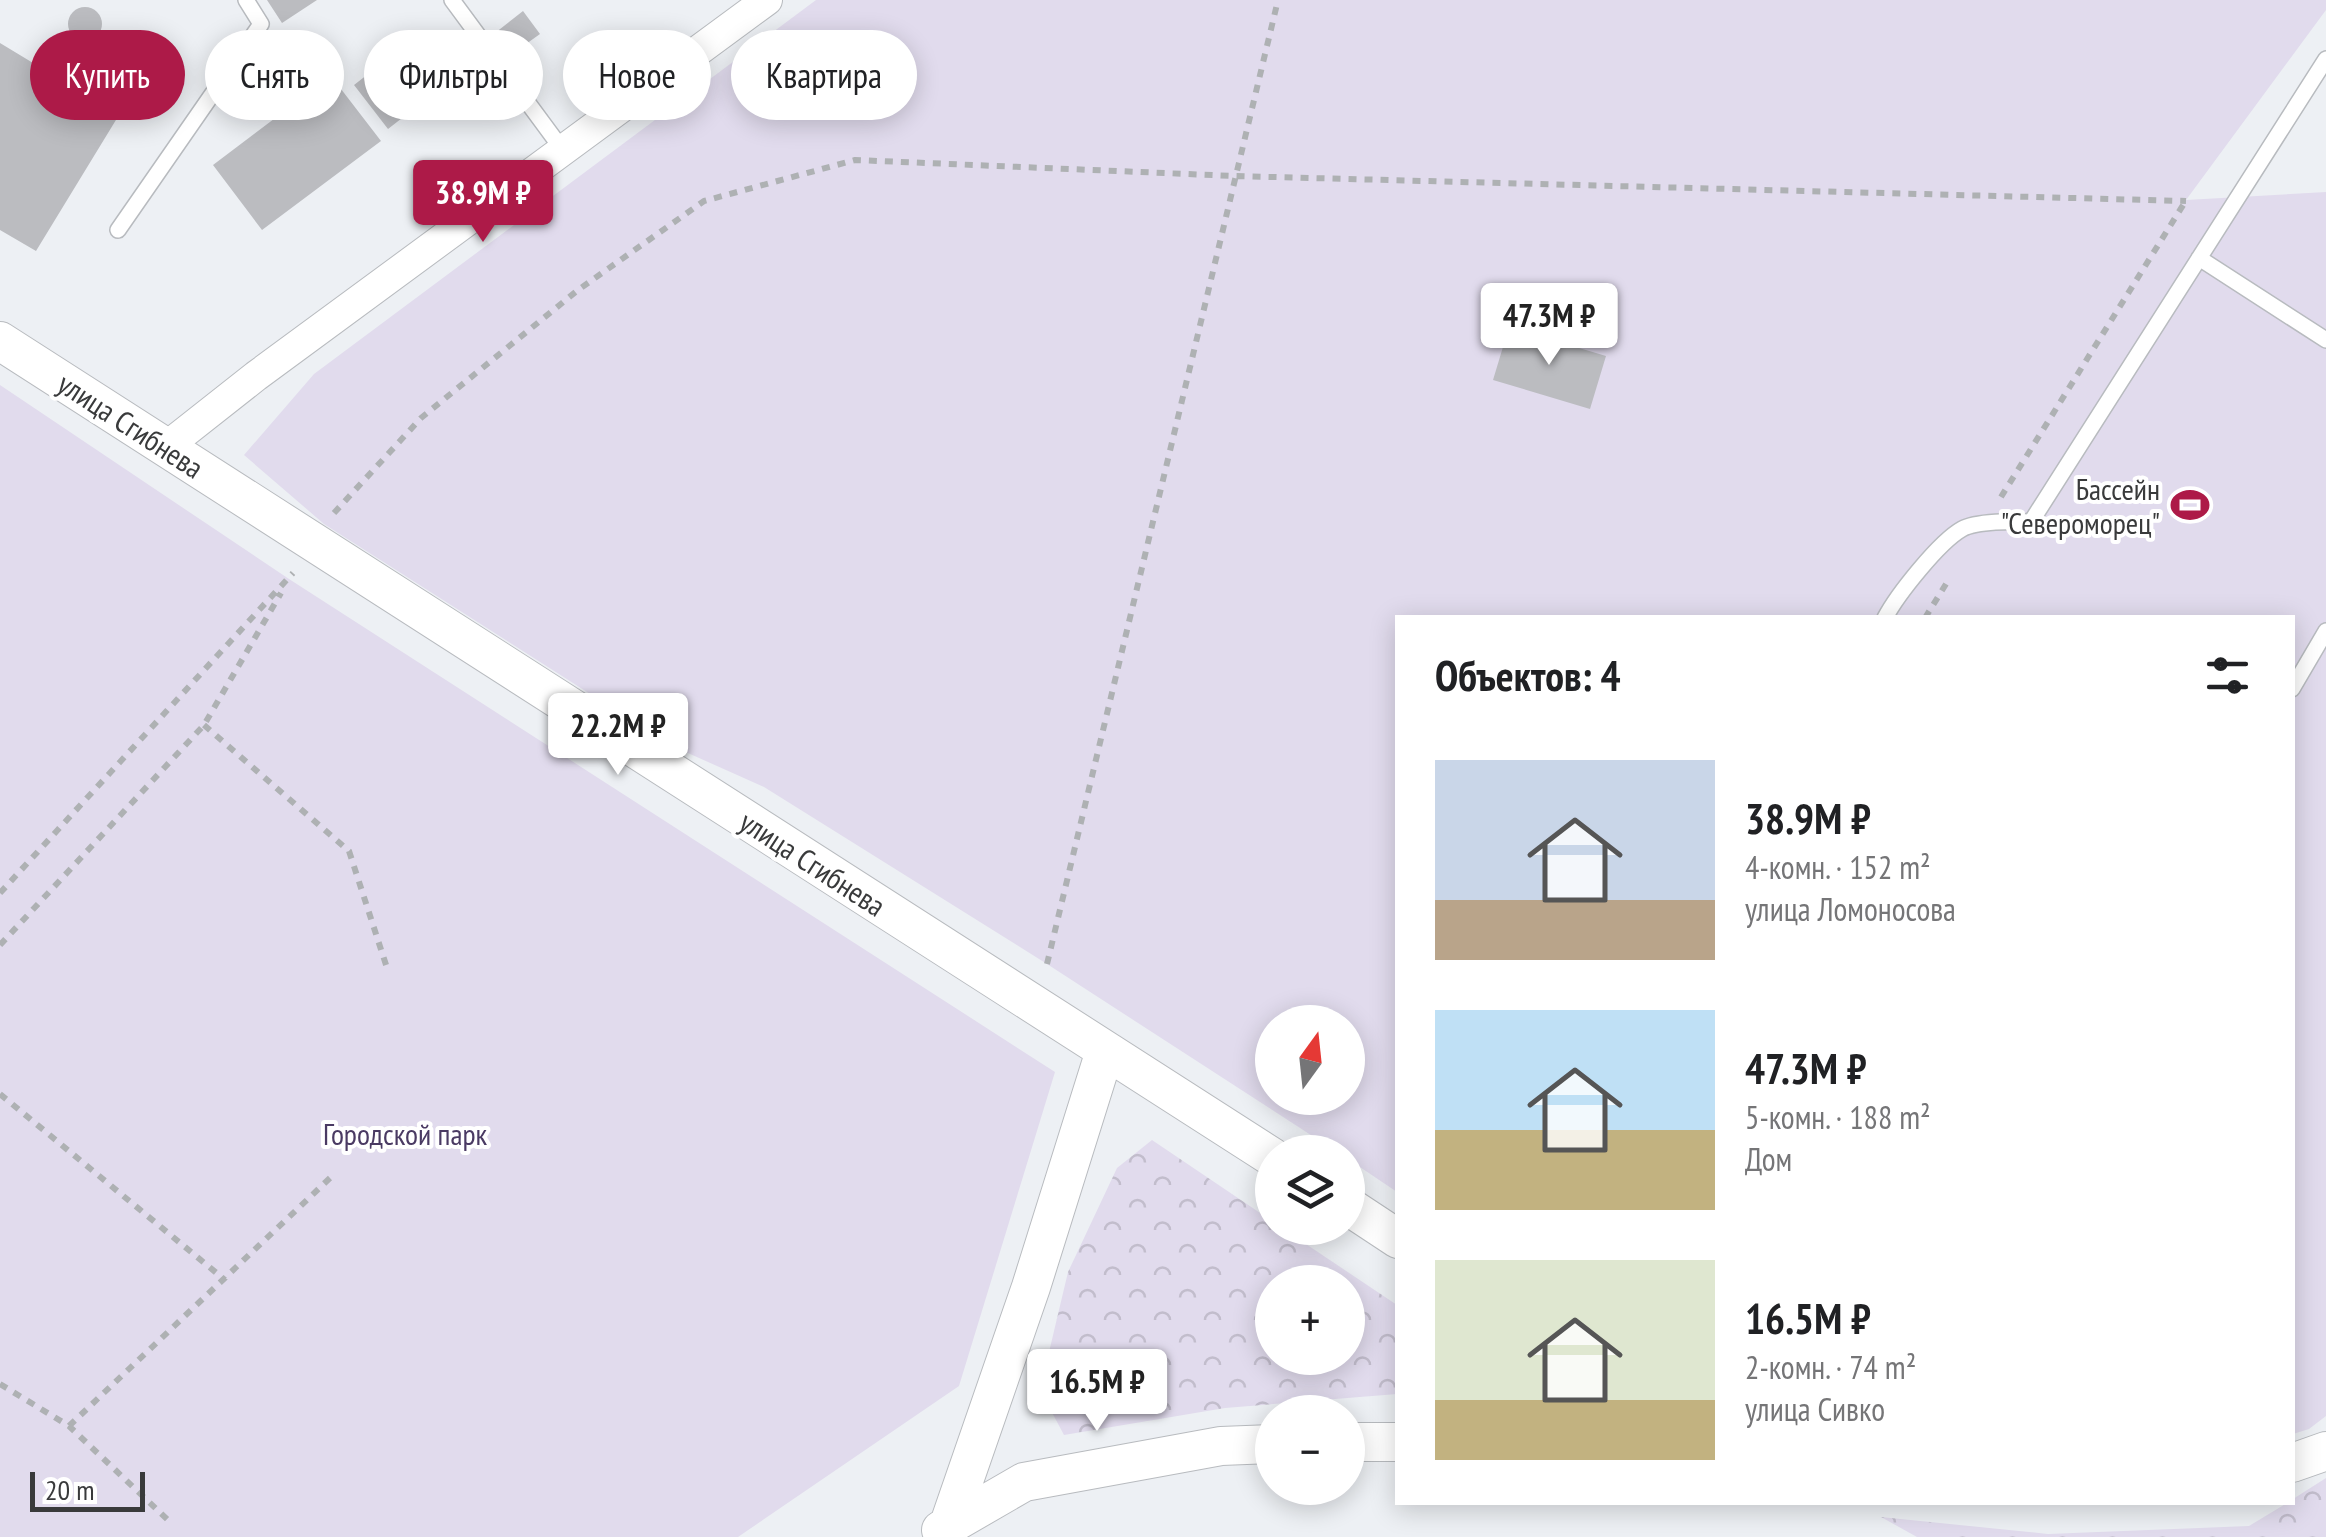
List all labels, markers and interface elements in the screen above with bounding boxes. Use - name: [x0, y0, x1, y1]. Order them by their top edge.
- chip: Купить: [30, 30, 185, 120]
- chip: Снять: [205, 30, 344, 120]
- chip: Фильтры: [364, 30, 543, 120]
- chip: Новое: [563, 30, 711, 120]
- chip: Квартира: [731, 30, 917, 120]
- pin: 38.9M ₽: [391, 160, 575, 245]
- text: 38.9M ₽: [435, 171, 531, 213]
- pin: 47.3M ₽: [1457, 283, 1641, 368]
- text: 47.3M ₽: [1503, 294, 1595, 336]
- street label: улица Сгибнева: [51, 363, 211, 487]
- place label: Бассейн "Североморец": [2001, 469, 2160, 542]
- sports icon: Бассейн "Североморец": [2169, 484, 2211, 526]
- text: Объектов: 4: [1435, 648, 1621, 703]
- icon: filters: [2200, 648, 2255, 703]
- pin: 22.2M ₽: [526, 693, 710, 778]
- text: 22.2M ₽: [570, 704, 666, 746]
- text: 38.9M ₽: [1745, 791, 1871, 846]
- icon: home: [1515, 800, 1635, 920]
- street label: улица Сгибнева: [733, 801, 893, 925]
- text: 4-комн. · 152 m²: [1745, 846, 1931, 888]
- text: улица Ломоносова: [1745, 888, 1956, 930]
- north arrow: [1255, 1005, 1365, 1115]
- map controls: [1255, 1005, 1365, 1505]
- text: 47.3M ₽: [1745, 1041, 1867, 1096]
- icon: home: [1515, 1050, 1635, 1170]
- text: 5-комн. · 188 m²: [1745, 1096, 1931, 1138]
- park label: Городской парк: [323, 1114, 488, 1153]
- button: layers: [1255, 1135, 1365, 1245]
- text: Дом: [1745, 1138, 1792, 1180]
- button: +: [1255, 1265, 1365, 1375]
- text: 16.5M ₽: [1745, 1291, 1871, 1346]
- icon: home: [1515, 1300, 1635, 1420]
- text: 2-комн. · 74 m²: [1745, 1346, 1916, 1388]
- pin: 16.5M ₽: [1005, 1349, 1189, 1434]
- text: 16.5M ₽: [1049, 1360, 1145, 1402]
- text: улица Сивко: [1745, 1388, 1885, 1430]
- button: −: [1255, 1395, 1365, 1505]
- scale bar: [30, 1467, 145, 1512]
- text: 20 m: [45, 1471, 94, 1508]

